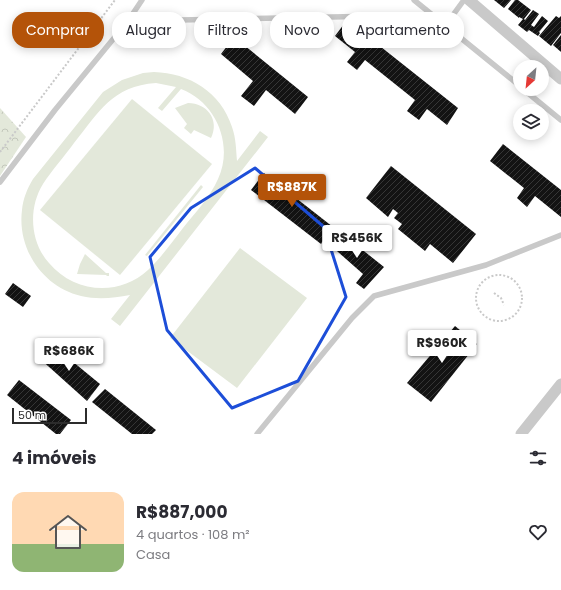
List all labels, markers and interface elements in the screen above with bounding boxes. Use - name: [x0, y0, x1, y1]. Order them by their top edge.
- chip: Comprar: [12, 12, 104, 48]
- chip: Alugar: [112, 12, 186, 48]
- chip: Filtros: [194, 12, 262, 48]
- chip: Novo: [270, 12, 334, 48]
- chip: Apartamento: [342, 12, 464, 48]
- north arrow: [513, 60, 549, 96]
- map controls: [513, 60, 549, 140]
- button: layers: [513, 104, 549, 140]
- pin: R$887K: [259, 174, 325, 208]
- text: R$887K: [267, 177, 317, 196]
- pin: R$456K: [324, 225, 390, 259]
- text: R$456K: [331, 228, 383, 247]
- pin: R$960K: [409, 330, 475, 364]
- text: R$960K: [417, 333, 467, 352]
- pin: R$686K: [36, 338, 102, 372]
- text: R$686K: [43, 341, 95, 360]
- scale bar: [12, 406, 87, 425]
- text: 50 m: [18, 407, 46, 423]
- text: 4 imóveis: [12, 446, 97, 470]
- icon: filters: [527, 447, 549, 469]
- text: R$887,000: [136, 500, 228, 524]
- icon: home: [44, 508, 92, 556]
- icon: heart: [527, 521, 549, 543]
- text: 4 quartos · 108 m²: [136, 525, 250, 544]
- text: Casa: [136, 545, 170, 564]

